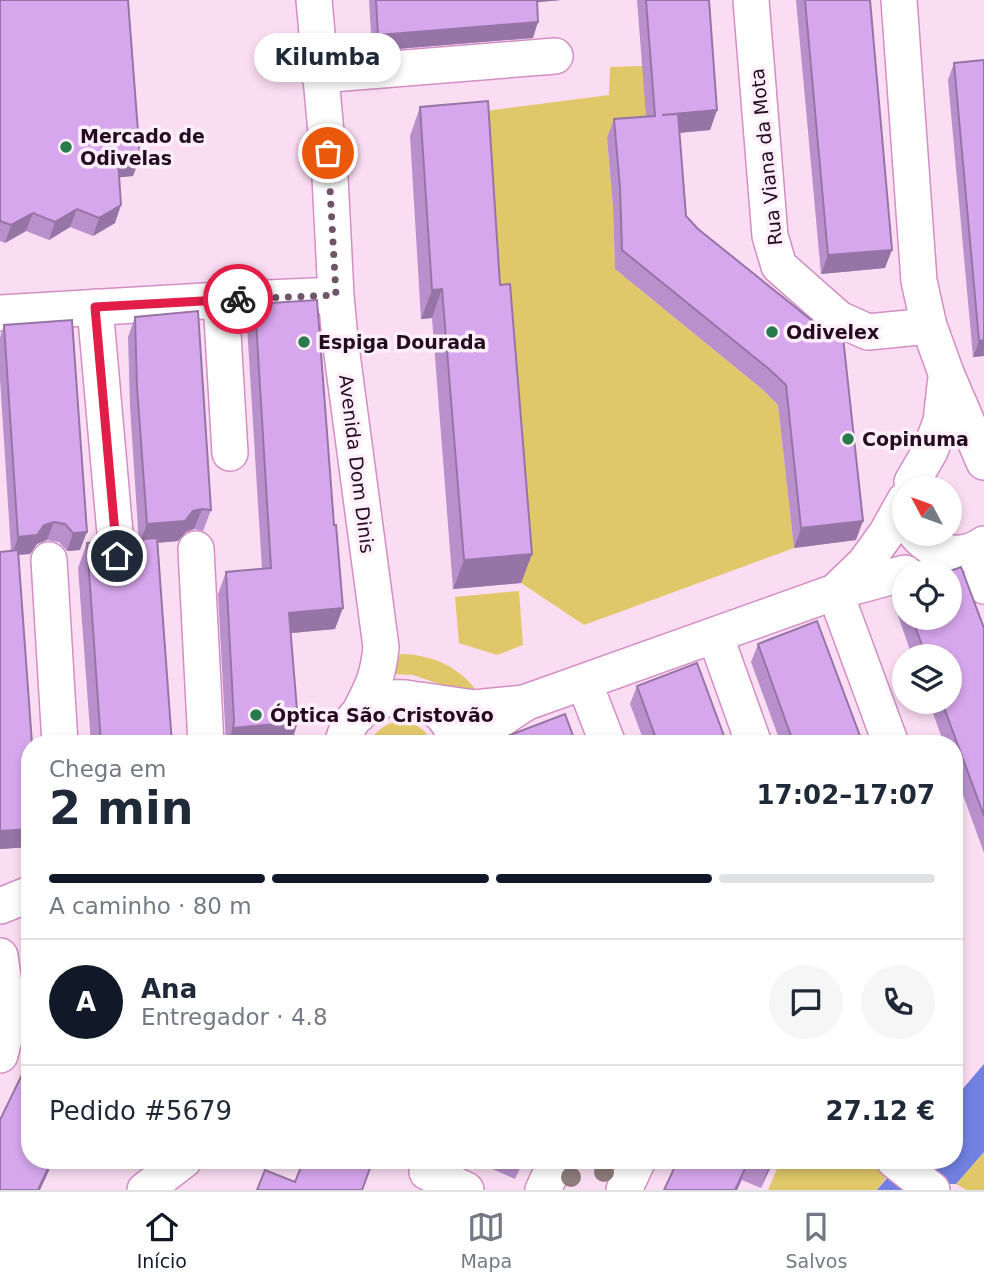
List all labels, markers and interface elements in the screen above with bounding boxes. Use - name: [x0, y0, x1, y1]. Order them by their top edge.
- callout: Kilumba: [254, 34, 402, 83]
- text: Kilumba: [275, 44, 380, 70]
- street label: Rua Viana da Mota: [746, 67, 786, 247]
- pin: [298, 123, 358, 183]
- place label: Mercado de Odivelas: [80, 125, 205, 169]
- icon: bag: [309, 134, 347, 172]
- marker: Mercado de Odivelas: [58, 139, 74, 155]
- courier: [203, 264, 273, 334]
- icon: bike: [219, 280, 257, 318]
- place label: Odivelex: [786, 321, 879, 343]
- marker: Odivelex: [764, 324, 780, 340]
- place label: Espiga Dourada: [318, 331, 486, 353]
- marker: Espiga Dourada: [296, 334, 312, 350]
- street label: Avenida Dom Dinis: [335, 373, 379, 555]
- place label: Copinuma: [862, 428, 969, 450]
- marker: Copinuma: [840, 431, 856, 447]
- north arrow: [892, 476, 962, 546]
- map controls: [892, 476, 962, 714]
- pin: [87, 526, 147, 586]
- icon: home: [98, 537, 136, 575]
- button: locate: [892, 560, 962, 630]
- button: layers: [892, 644, 962, 714]
- place label: Óptica São Cristovão: [270, 703, 494, 726]
- marker: Óptica São Cristovão: [248, 707, 264, 723]
- text: Chega em: [49, 756, 166, 782]
- text: 17:02–17:07: [756, 780, 935, 810]
- text: 2 min: [49, 781, 193, 835]
- text: A caminho · 80 m: [49, 893, 252, 919]
- button: chat: [769, 965, 843, 1039]
- button: phone: [861, 965, 935, 1039]
- text: Ana: [141, 974, 197, 1004]
- text: A: [76, 987, 96, 1017]
- text: Entregador · 4.8: [141, 1004, 328, 1030]
- text: Pedido #5679: [49, 1096, 232, 1126]
- text: 27.12 €: [826, 1096, 935, 1126]
- tab: Início: [137, 1208, 187, 1272]
- tab: Mapa: [460, 1208, 512, 1272]
- tab: Salvos: [786, 1208, 847, 1272]

